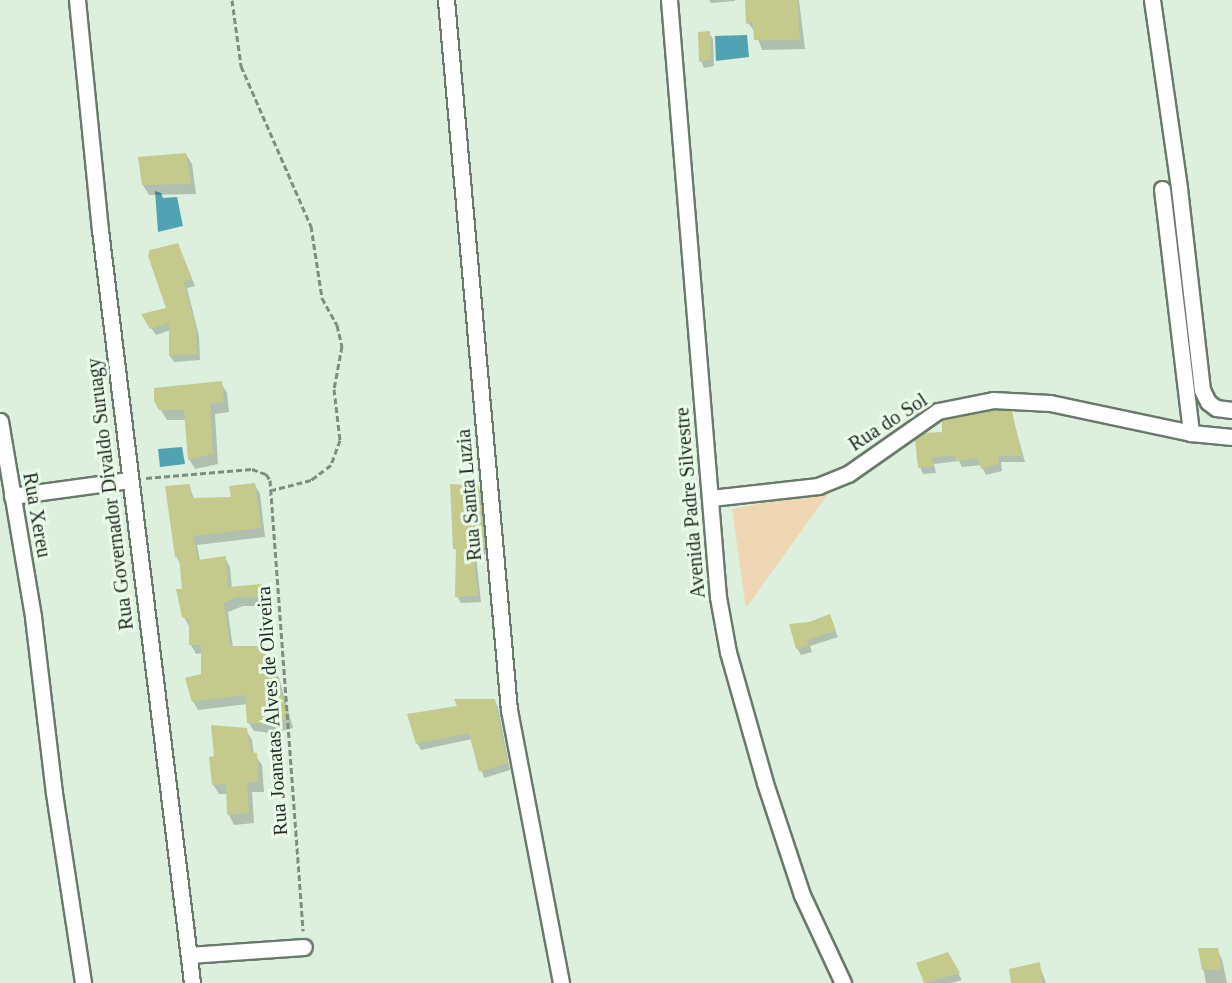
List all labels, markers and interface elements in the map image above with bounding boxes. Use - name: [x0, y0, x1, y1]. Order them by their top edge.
- street label: Rua Governador Divaldo Suruagy: [81, 357, 139, 631]
- street label: Rua do Sol: [844, 388, 932, 456]
- street label: Avenida Padre Silvestre: [670, 406, 710, 600]
- street label: Rua Santa Luzia: [451, 428, 487, 562]
- street label: Rua Xereu: [18, 471, 56, 559]
- street label: Rua Joanatas Alves de Oliveira: [251, 585, 293, 837]

